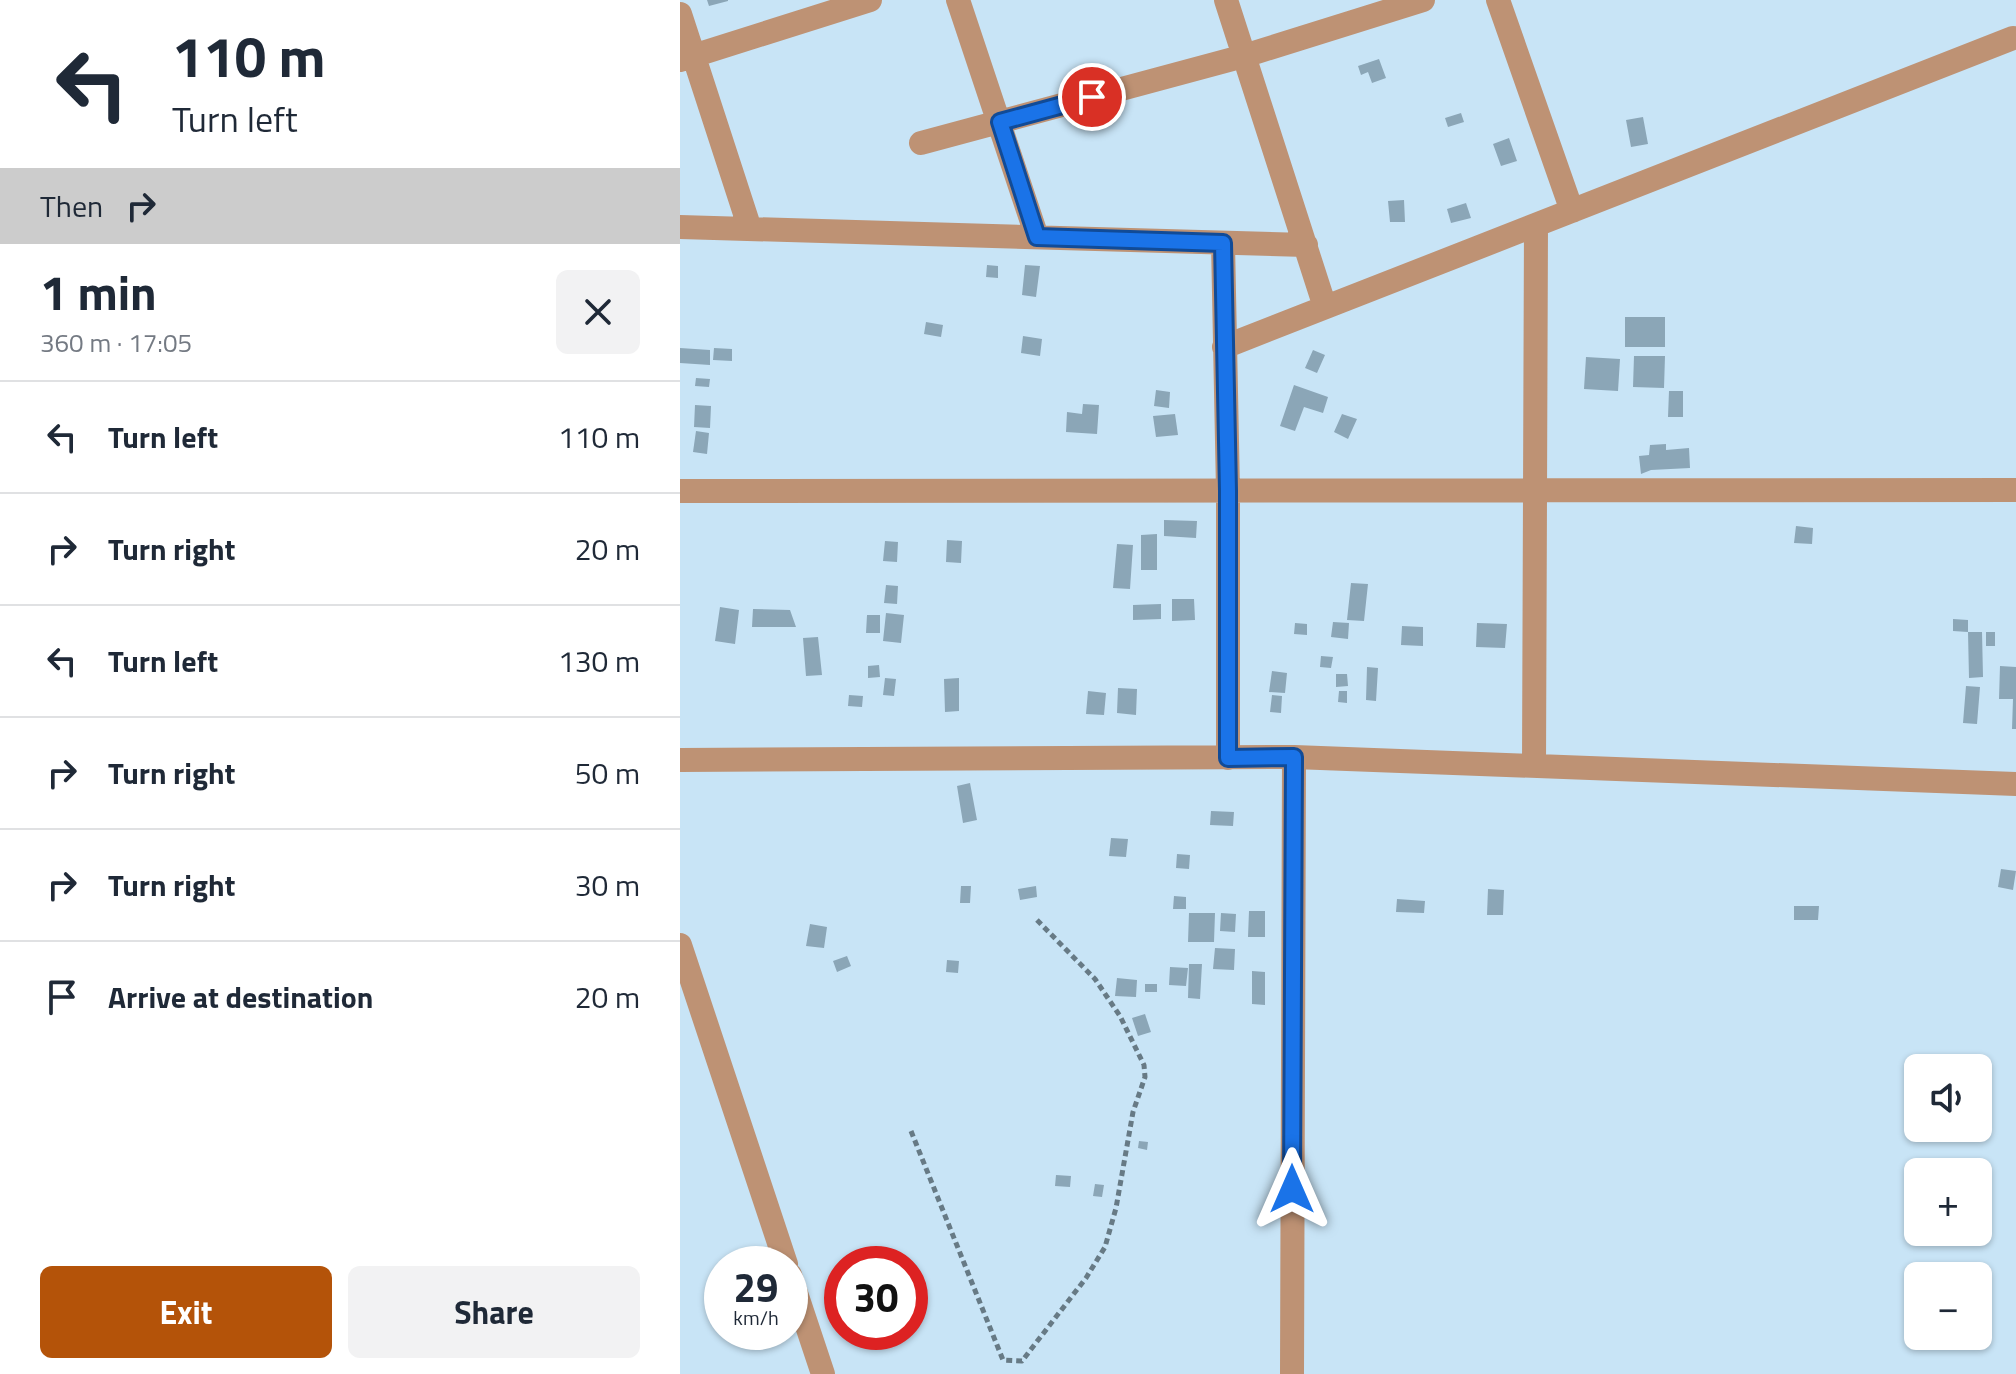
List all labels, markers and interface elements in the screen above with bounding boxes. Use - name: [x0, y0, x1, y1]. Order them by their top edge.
- text: 110 m: [172, 14, 325, 99]
- icon: left: [40, 32, 144, 136]
- pin: [1058, 63, 1126, 131]
- icon: arrive: [1070, 75, 1114, 119]
- text: Turn left: [172, 91, 298, 146]
- text: Then: [40, 183, 103, 229]
- icon: right: [119, 184, 163, 228]
- text: 1 min: [40, 256, 157, 329]
- button: close: [556, 270, 640, 354]
- text: 360 m · 17:05: [40, 323, 192, 362]
- text: Turn left: [108, 414, 218, 460]
- text: 110 m: [558, 414, 640, 460]
- icon: left: [40, 415, 84, 459]
- text: Turn right: [108, 526, 236, 572]
- text: 20 m: [575, 526, 640, 572]
- icon: right: [40, 527, 84, 571]
- text: Turn left: [108, 638, 218, 684]
- text: 130 m: [558, 638, 640, 684]
- icon: left: [40, 639, 84, 683]
- text: Turn right: [108, 750, 236, 796]
- text: 50 m: [575, 750, 640, 796]
- icon: right: [40, 751, 84, 795]
- text: Turn right: [108, 862, 236, 908]
- text: 30 m: [575, 862, 640, 908]
- icon: right: [40, 863, 84, 907]
- text: Arrive at destination: [108, 974, 373, 1020]
- text: 20 m: [575, 974, 640, 1020]
- icon: arrive: [40, 975, 84, 1019]
- map controls: [1904, 1054, 1992, 1350]
- button: sound: [1904, 1054, 1992, 1142]
- position arrow: [1250, 1147, 1334, 1231]
- button: +: [1904, 1158, 1992, 1246]
- speed limit sign: 30: [824, 1246, 928, 1350]
- text: 29: [734, 1257, 778, 1318]
- button: −: [1904, 1262, 1992, 1350]
- button: Exit: [40, 1266, 332, 1358]
- button: Share: [348, 1266, 640, 1358]
- text: km/h: [733, 1302, 779, 1333]

